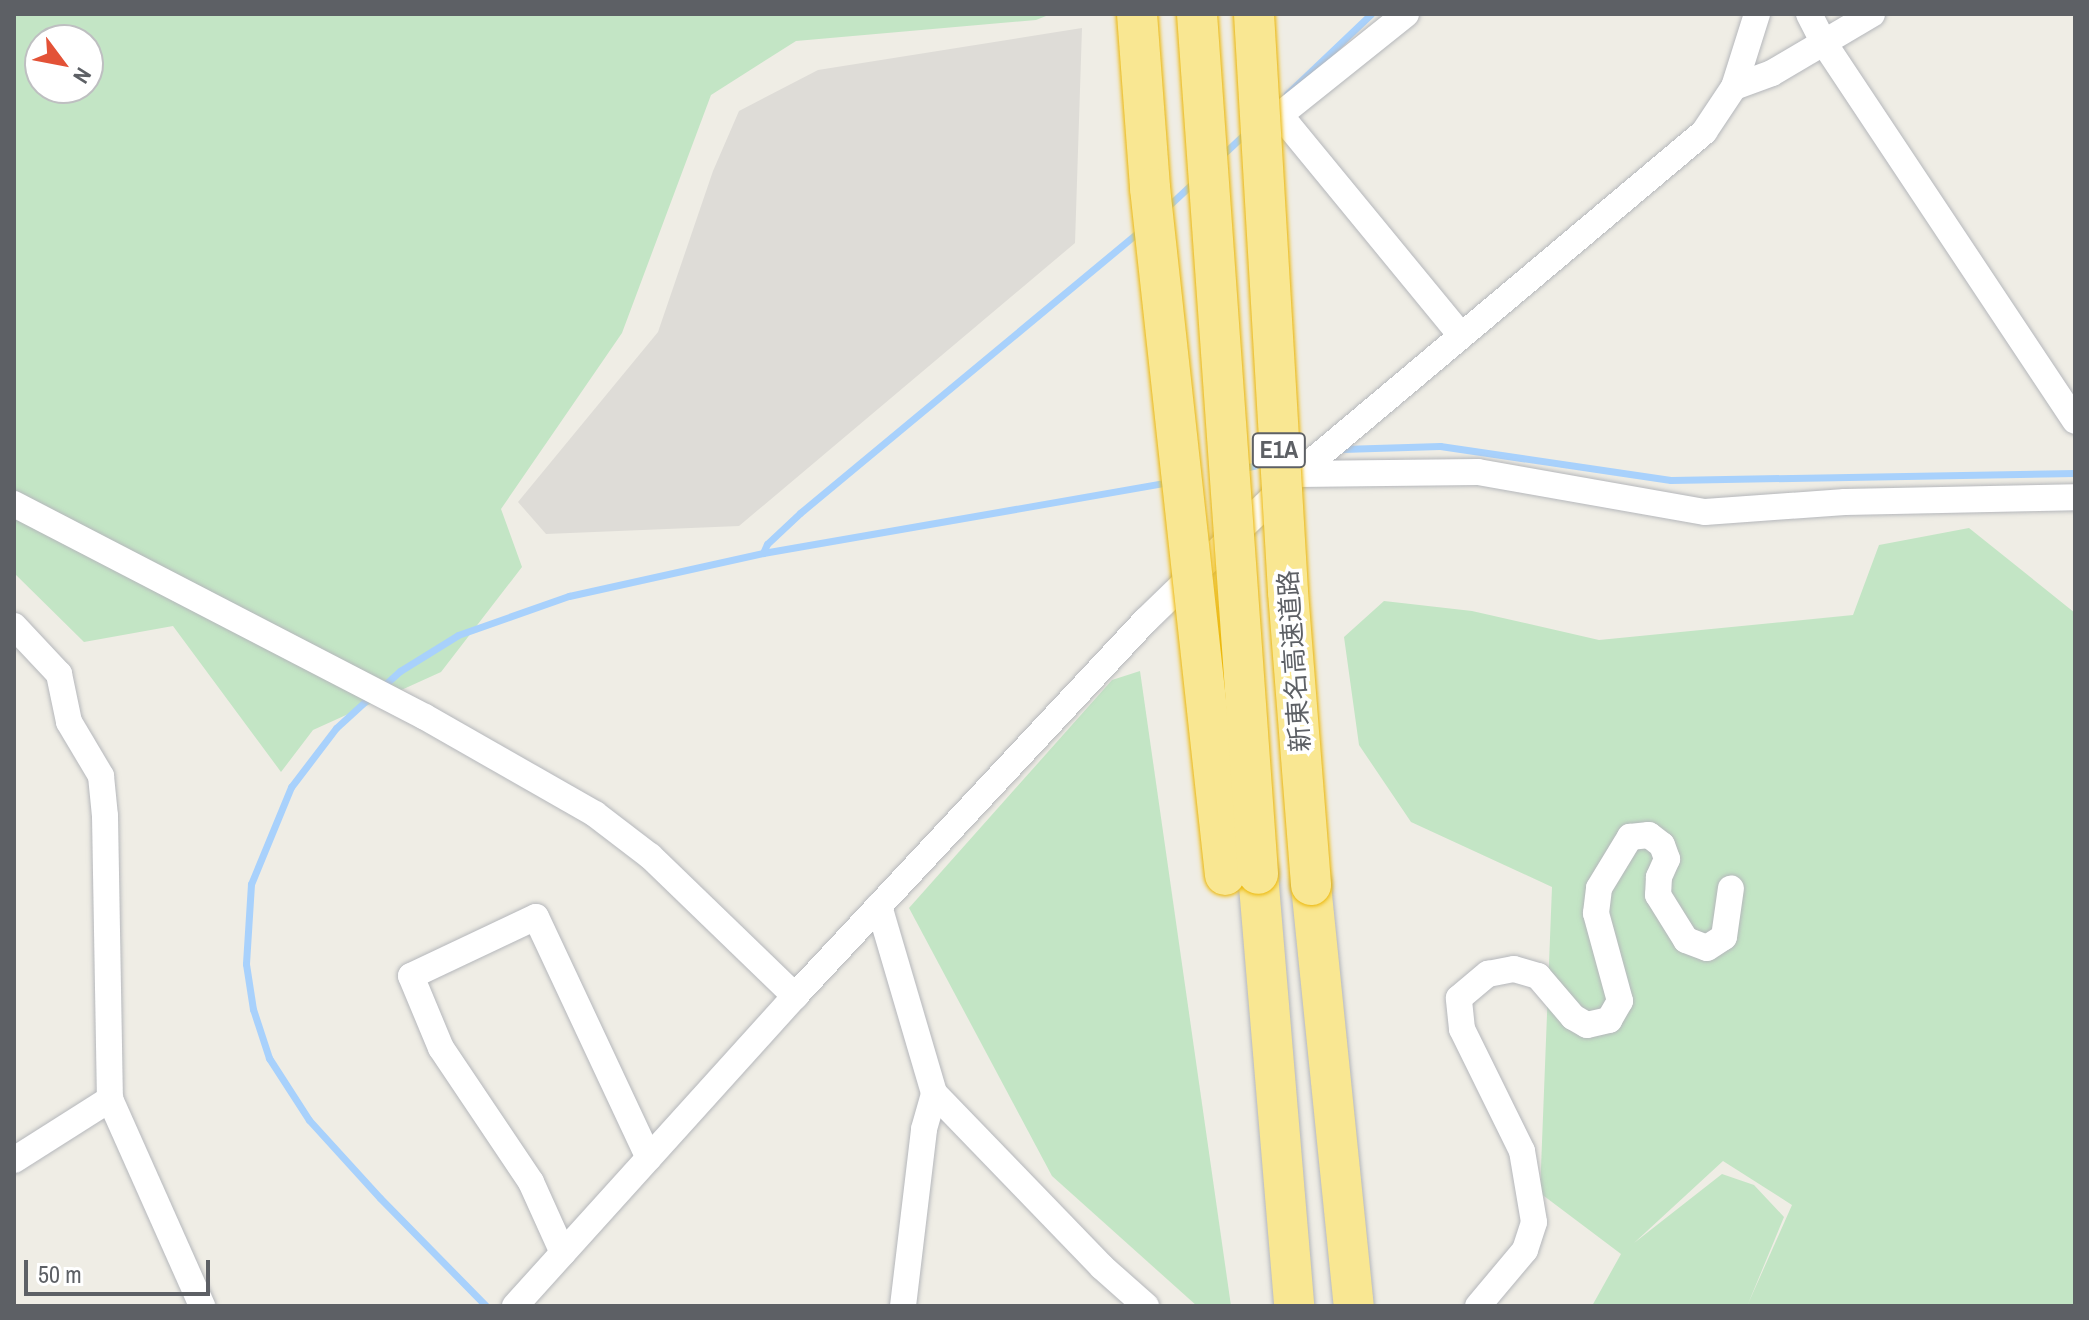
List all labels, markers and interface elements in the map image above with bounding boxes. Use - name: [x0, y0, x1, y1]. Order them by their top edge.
- north arrow: [24, 24, 104, 104]
- text: N: [66, 62, 99, 89]
- road number: E1A: [1251, 430, 1307, 470]
- street label: 新東名高速道路: [1272, 569, 1316, 753]
- scale bar: [28, 1244, 214, 1294]
- text: 50 m: [38, 1258, 82, 1290]

